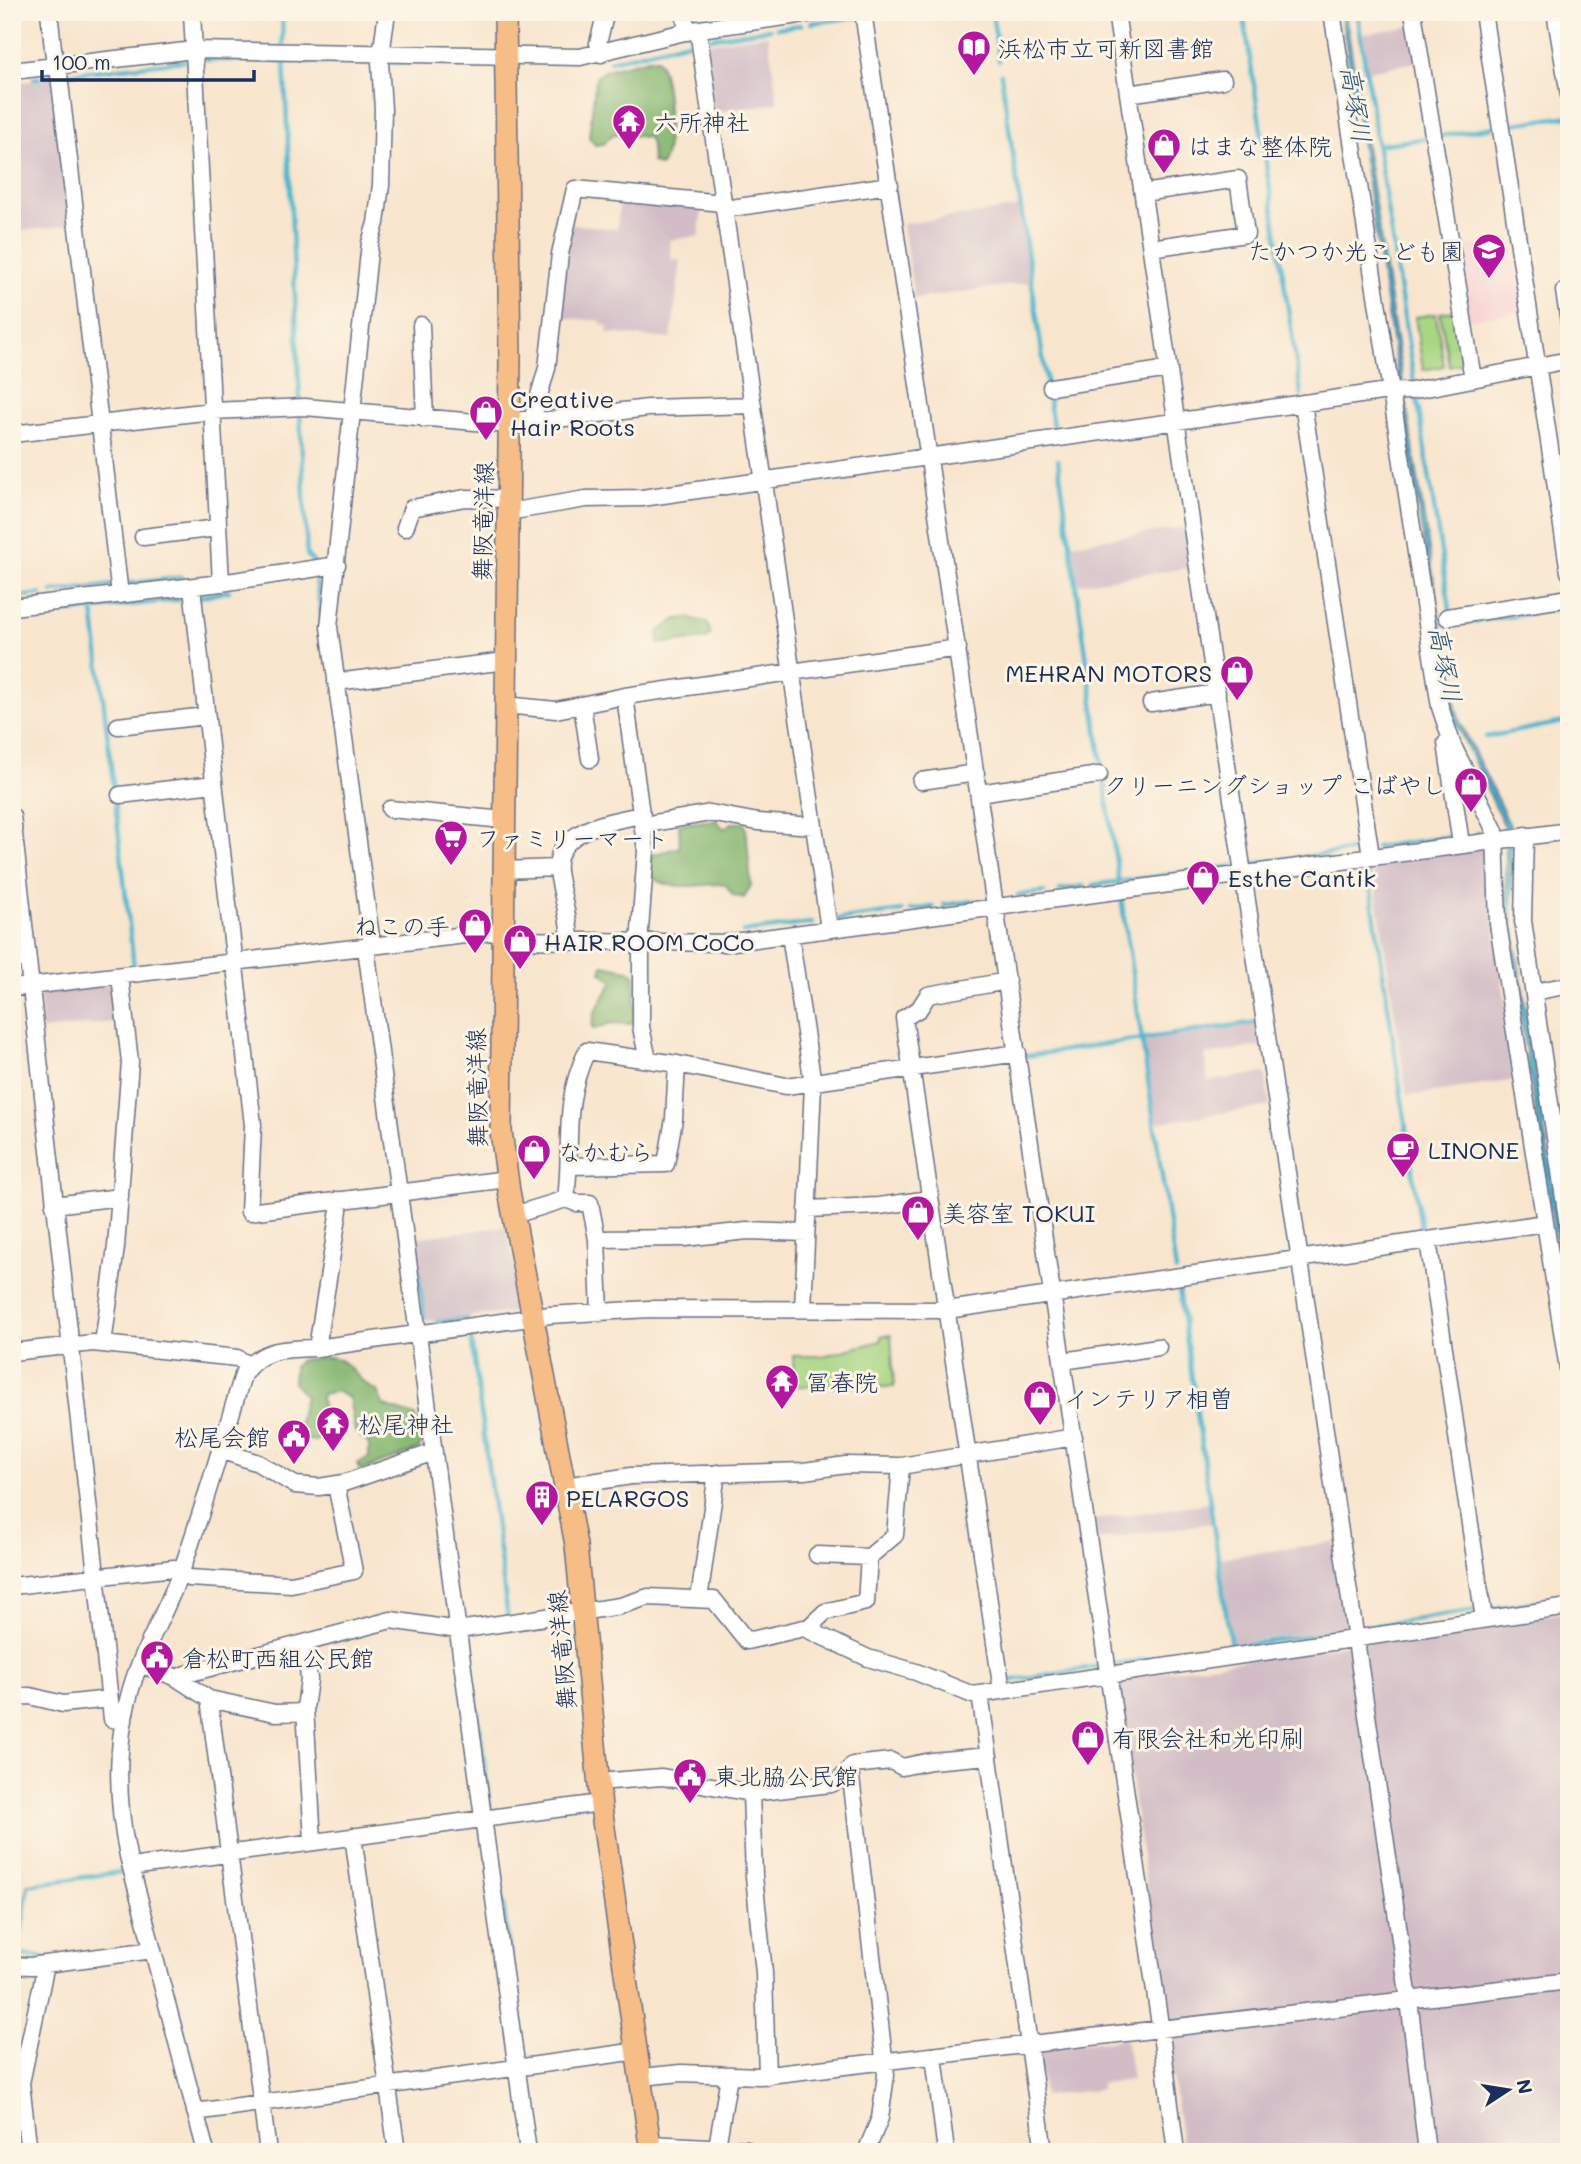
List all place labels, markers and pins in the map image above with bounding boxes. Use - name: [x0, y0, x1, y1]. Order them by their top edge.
- library icon: 浜松市立可新図書館: [955, 28, 993, 77]
- place label: 浜松市立可新図書館: [998, 32, 1214, 63]
- temple icon: 六所神社: [610, 102, 648, 151]
- place label: 六所神社: [654, 106, 750, 137]
- shop icon: はまな整体院: [1145, 126, 1183, 175]
- place label: はまな整体院: [1188, 130, 1332, 161]
- school or university icon: たかつか光こども園: [1470, 231, 1508, 280]
- place label: たかつか光こども園: [1248, 235, 1464, 266]
- place label: Creative Hair Roots: [510, 383, 635, 442]
- shop icon: Creative Hair Roots: [467, 393, 505, 442]
- shop icon: MEHRAN MOTORS: [1218, 653, 1256, 702]
- place label: MEHRAN MOTORS: [1005, 657, 1212, 688]
- shop icon: クリーニングショップ こばやし: [1452, 765, 1490, 814]
- place label: クリーニングショップ こばやし: [1103, 769, 1446, 800]
- supermarket icon: ファミリーマート: [432, 818, 470, 867]
- place label: ファミリーマート: [476, 822, 668, 853]
- shop icon: Esthe Cantik: [1184, 858, 1222, 907]
- place label: Esthe Cantik: [1228, 862, 1376, 893]
- shop icon: ねこの手: [456, 906, 494, 955]
- place label: ねこの手: [354, 910, 450, 941]
- shop icon: HAIR ROOM CoCo: [501, 922, 539, 971]
- place label: HAIR ROOM CoCo: [544, 926, 754, 957]
- cafe icon: LINONE: [1384, 1130, 1422, 1179]
- shop icon: なかむら: [515, 1132, 553, 1181]
- place label: LINONE: [1428, 1134, 1519, 1165]
- place label: なかむら: [558, 1136, 654, 1167]
- shop icon: 美容室 TOKUI: [899, 1193, 937, 1242]
- place label: 美容室 TOKUI: [942, 1197, 1095, 1228]
- temple icon: 冨春院: [763, 1362, 801, 1411]
- place label: 冨春院: [806, 1366, 878, 1397]
- shop icon: インテリア相曽: [1021, 1378, 1059, 1427]
- place label: インテリア相曽: [1064, 1382, 1233, 1413]
- temple icon: 松尾神社: [314, 1404, 352, 1453]
- place label: 松尾神社: [358, 1408, 454, 1439]
- public building icon: 松尾会館: [275, 1417, 313, 1466]
- place label: 松尾会館: [174, 1421, 270, 1452]
- building icon: PELARGOS: [523, 1478, 561, 1527]
- place label: PELARGOS: [566, 1482, 689, 1513]
- public building icon: 倉松町西組公民館: [138, 1638, 176, 1687]
- place label: 倉松町西組公民館: [182, 1642, 374, 1673]
- shop icon: 有限会社和光印刷: [1069, 1718, 1107, 1767]
- place label: 有限会社和光印刷: [1112, 1722, 1304, 1753]
- public building icon: 東北脇公民館: [671, 1756, 709, 1805]
- place label: 東北脇公民館: [714, 1760, 858, 1791]

